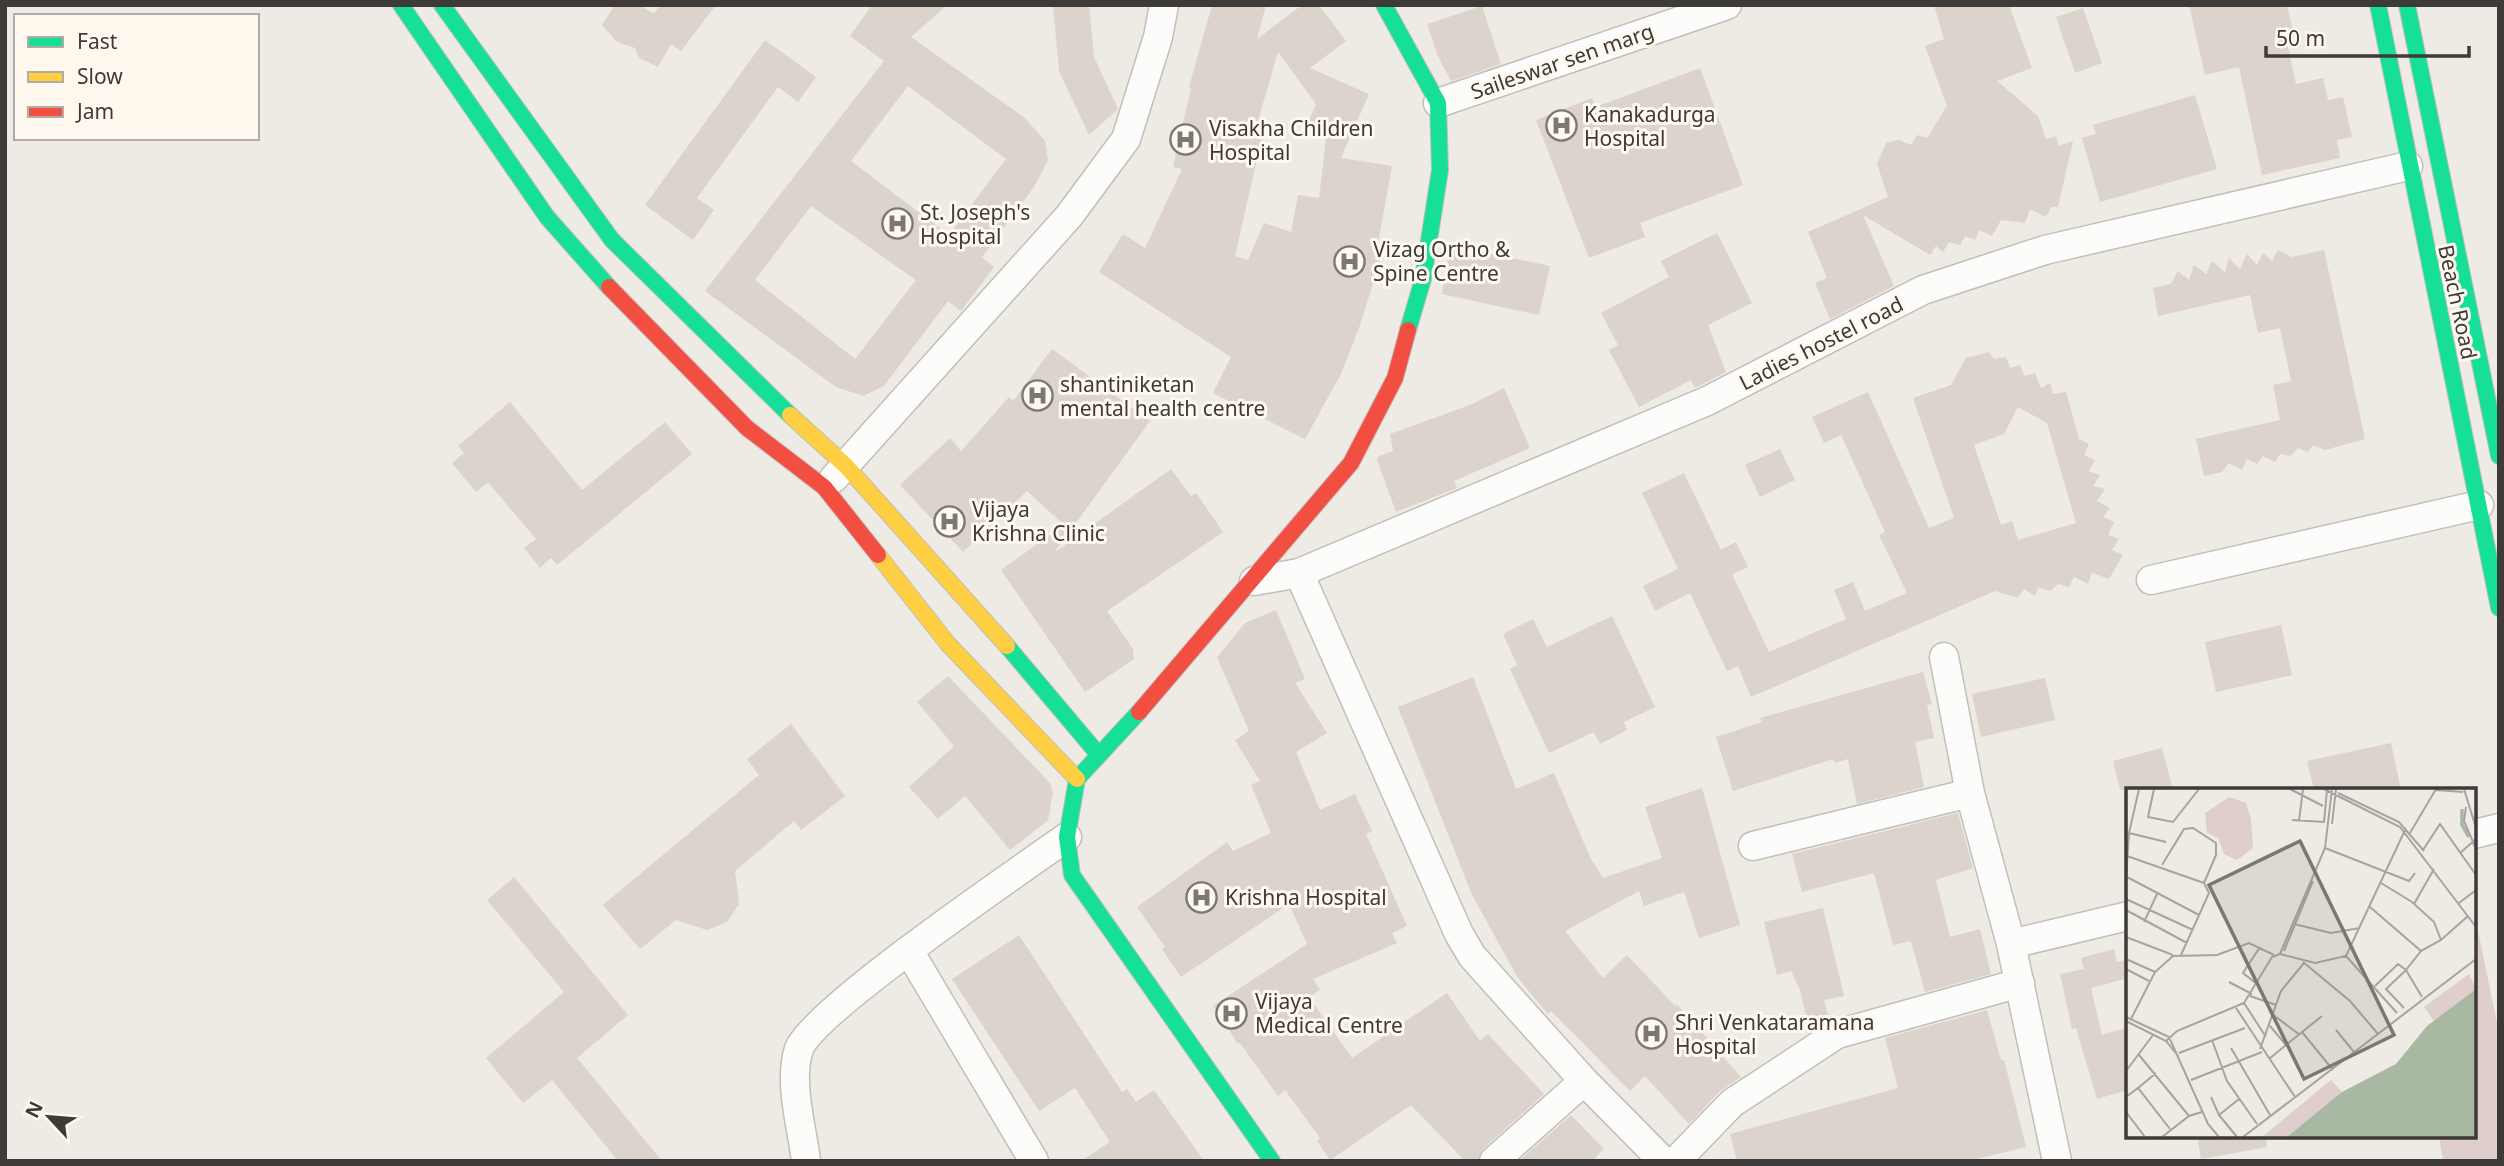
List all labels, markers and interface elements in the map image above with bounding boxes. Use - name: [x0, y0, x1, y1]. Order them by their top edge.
- legend: [14, 14, 259, 140]
- scale bar: [2266, 14, 2469, 58]
- street label: Saileswar sen marg: [1467, 17, 1657, 105]
- text: 50 m: [2276, 24, 2325, 52]
- text: Fast: [77, 27, 118, 55]
- text: Slow: [77, 62, 123, 90]
- text: Jam: [75, 97, 114, 125]
- place label: Kanakadurga Hospital: [1584, 100, 1716, 152]
- hospital icon: Kanakadurga Hospital: [1544, 109, 1578, 143]
- place label: Visakha Children Hospital: [1209, 114, 1373, 166]
- hospital icon: Visakha Children Hospital: [1169, 123, 1203, 157]
- place label: St. Joseph's Hospital: [920, 198, 1030, 250]
- hospital icon: St. Joseph's Hospital: [880, 207, 914, 241]
- place label: Vizag Ortho & Spine Centre: [1373, 235, 1511, 287]
- street label: Beach Road: [2432, 242, 2484, 362]
- hospital icon: Vizag Ortho & Spine Centre: [1333, 244, 1367, 278]
- street label: Ladies hostel road: [1734, 290, 1908, 396]
- place label: shantiniketan mental health centre: [1060, 370, 1265, 422]
- hospital icon: shantiniketan mental health centre: [1020, 379, 1054, 413]
- place label: Vijaya Krishna Clinic: [972, 495, 1105, 547]
- hospital icon: Vijaya Krishna Clinic: [932, 504, 966, 538]
- inset map: [2126, 788, 2476, 1138]
- hospital icon: Krishna Hospital: [1185, 880, 1219, 914]
- place label: Krishna Hospital: [1225, 883, 1387, 911]
- place label: Vijaya Medical Centre: [1255, 987, 1403, 1039]
- hospital icon: Vijaya Medical Centre: [1215, 996, 1249, 1030]
- place label: Shri Venkataramana Hospital: [1675, 1008, 1875, 1060]
- hospital icon: Shri Venkataramana Hospital: [1635, 1017, 1669, 1051]
- north arrow: [14, 1082, 84, 1152]
- text: N: [19, 1097, 49, 1122]

